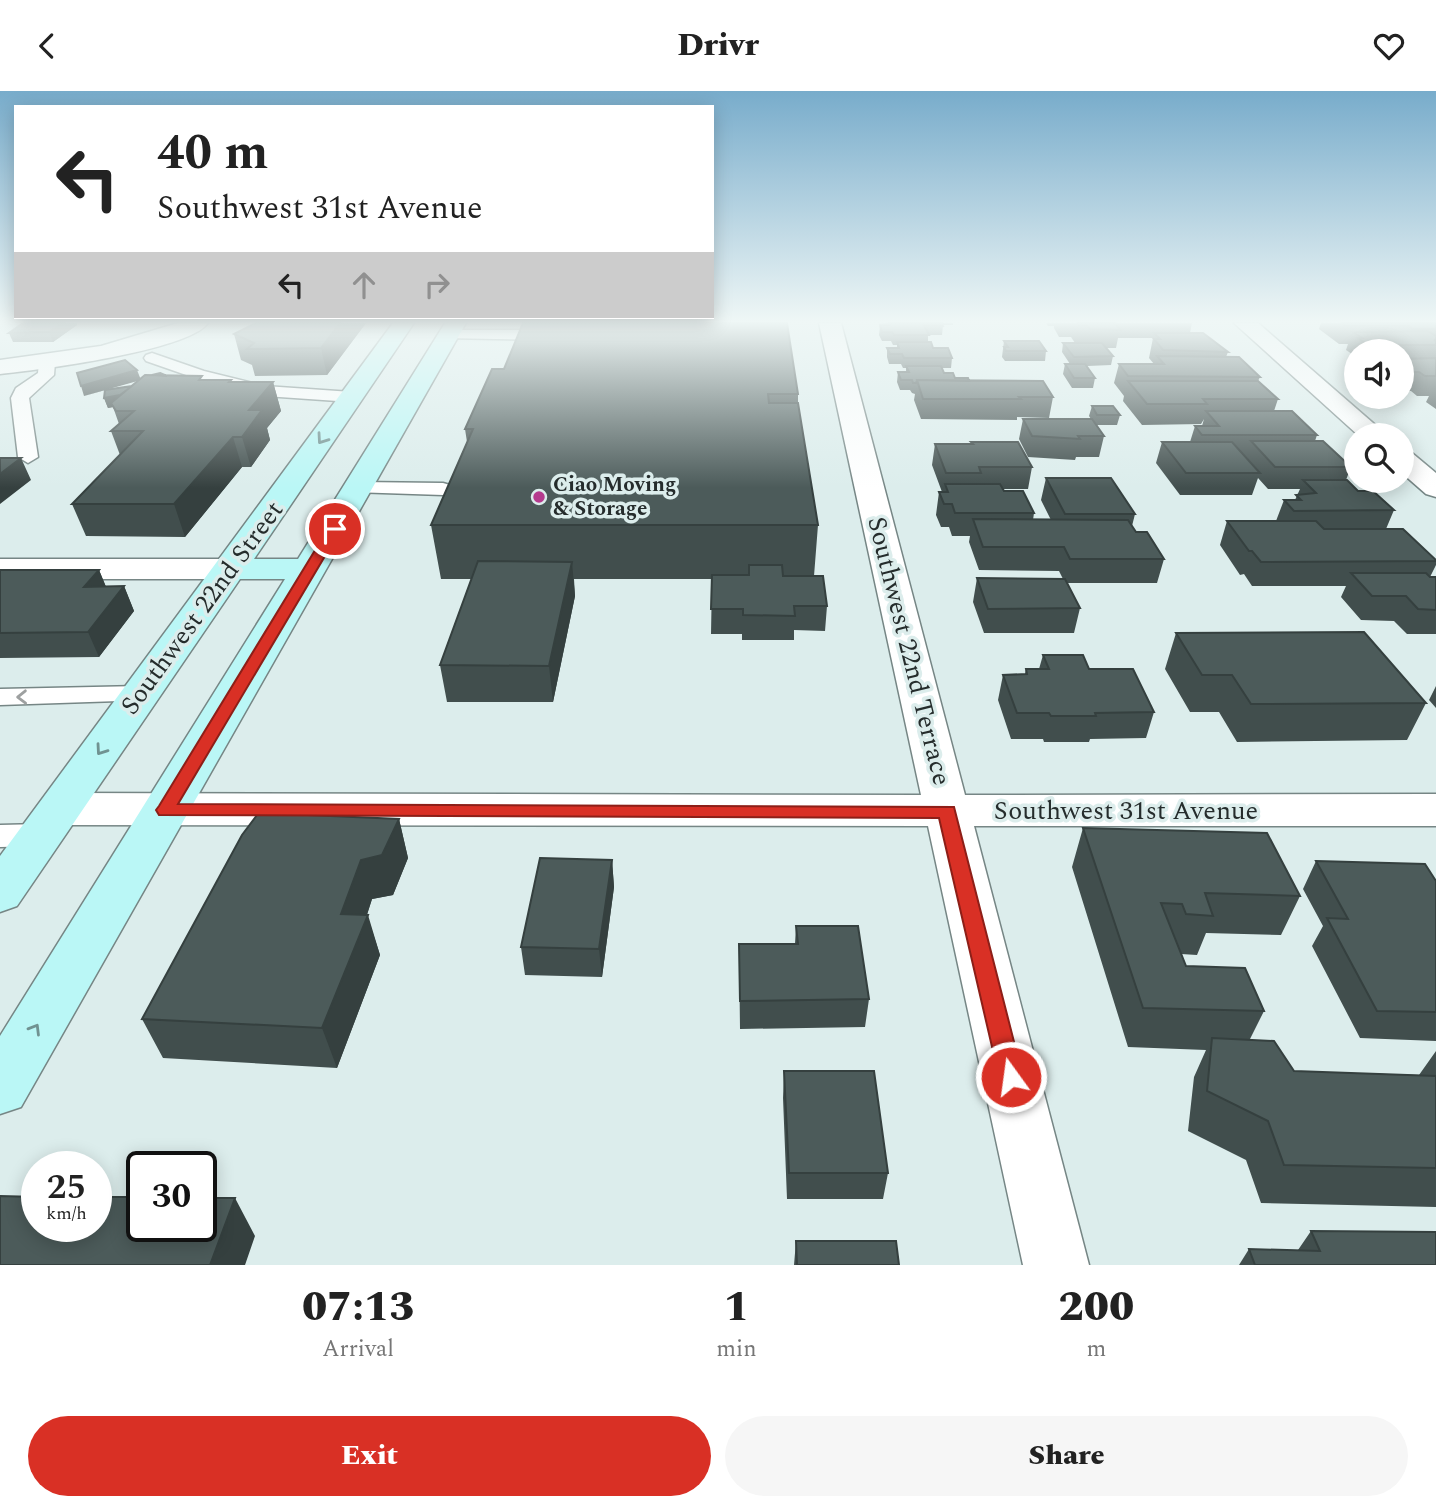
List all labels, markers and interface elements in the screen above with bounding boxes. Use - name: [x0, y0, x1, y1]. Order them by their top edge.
- text: Drivr: [677, 21, 759, 70]
- icon: back: [28, 27, 66, 65]
- icon: heart: [1370, 27, 1408, 65]
- text: 40 m: [157, 116, 268, 191]
- icon: left: [42, 133, 133, 224]
- text: Southwest 31st Avenue: [157, 184, 482, 233]
- icon: left: [272, 266, 310, 304]
- icon: ahead: [345, 266, 383, 304]
- icon: right: [418, 266, 456, 304]
- map controls: [1344, 339, 1414, 493]
- button: sound: [1344, 339, 1414, 409]
- button: search: [1344, 423, 1414, 493]
- one-way arrow: [318, 431, 330, 444]
- place label: Ciao Moving & Storage: [553, 469, 676, 525]
- marker: Ciao Moving & Storage: [531, 489, 547, 505]
- street label: Southwest 22nd Street: [111, 493, 293, 723]
- pin: [305, 499, 365, 559]
- icon: arrive: [316, 510, 354, 548]
- street label: Southwest 22nd Terrace: [856, 513, 962, 789]
- one-way arrow: [17, 689, 27, 705]
- one-way arrow: [97, 742, 109, 755]
- street label: Southwest 31st Avenue: [994, 791, 1258, 831]
- one-way arrow: [27, 1024, 40, 1037]
- position arrow: [974, 1040, 1048, 1114]
- speed limit sign: 30: [126, 1151, 217, 1242]
- text: 25: [47, 1161, 86, 1214]
- text: km/h: [46, 1200, 87, 1227]
- text: 07:13: [302, 1276, 414, 1339]
- text: 1: [724, 1276, 749, 1339]
- text: 200: [1058, 1276, 1134, 1339]
- text: Arrival: [322, 1332, 394, 1367]
- text: min: [716, 1332, 757, 1367]
- text: m: [1086, 1332, 1106, 1367]
- button: Exit: [28, 1416, 711, 1496]
- button: Share: [725, 1416, 1408, 1496]

